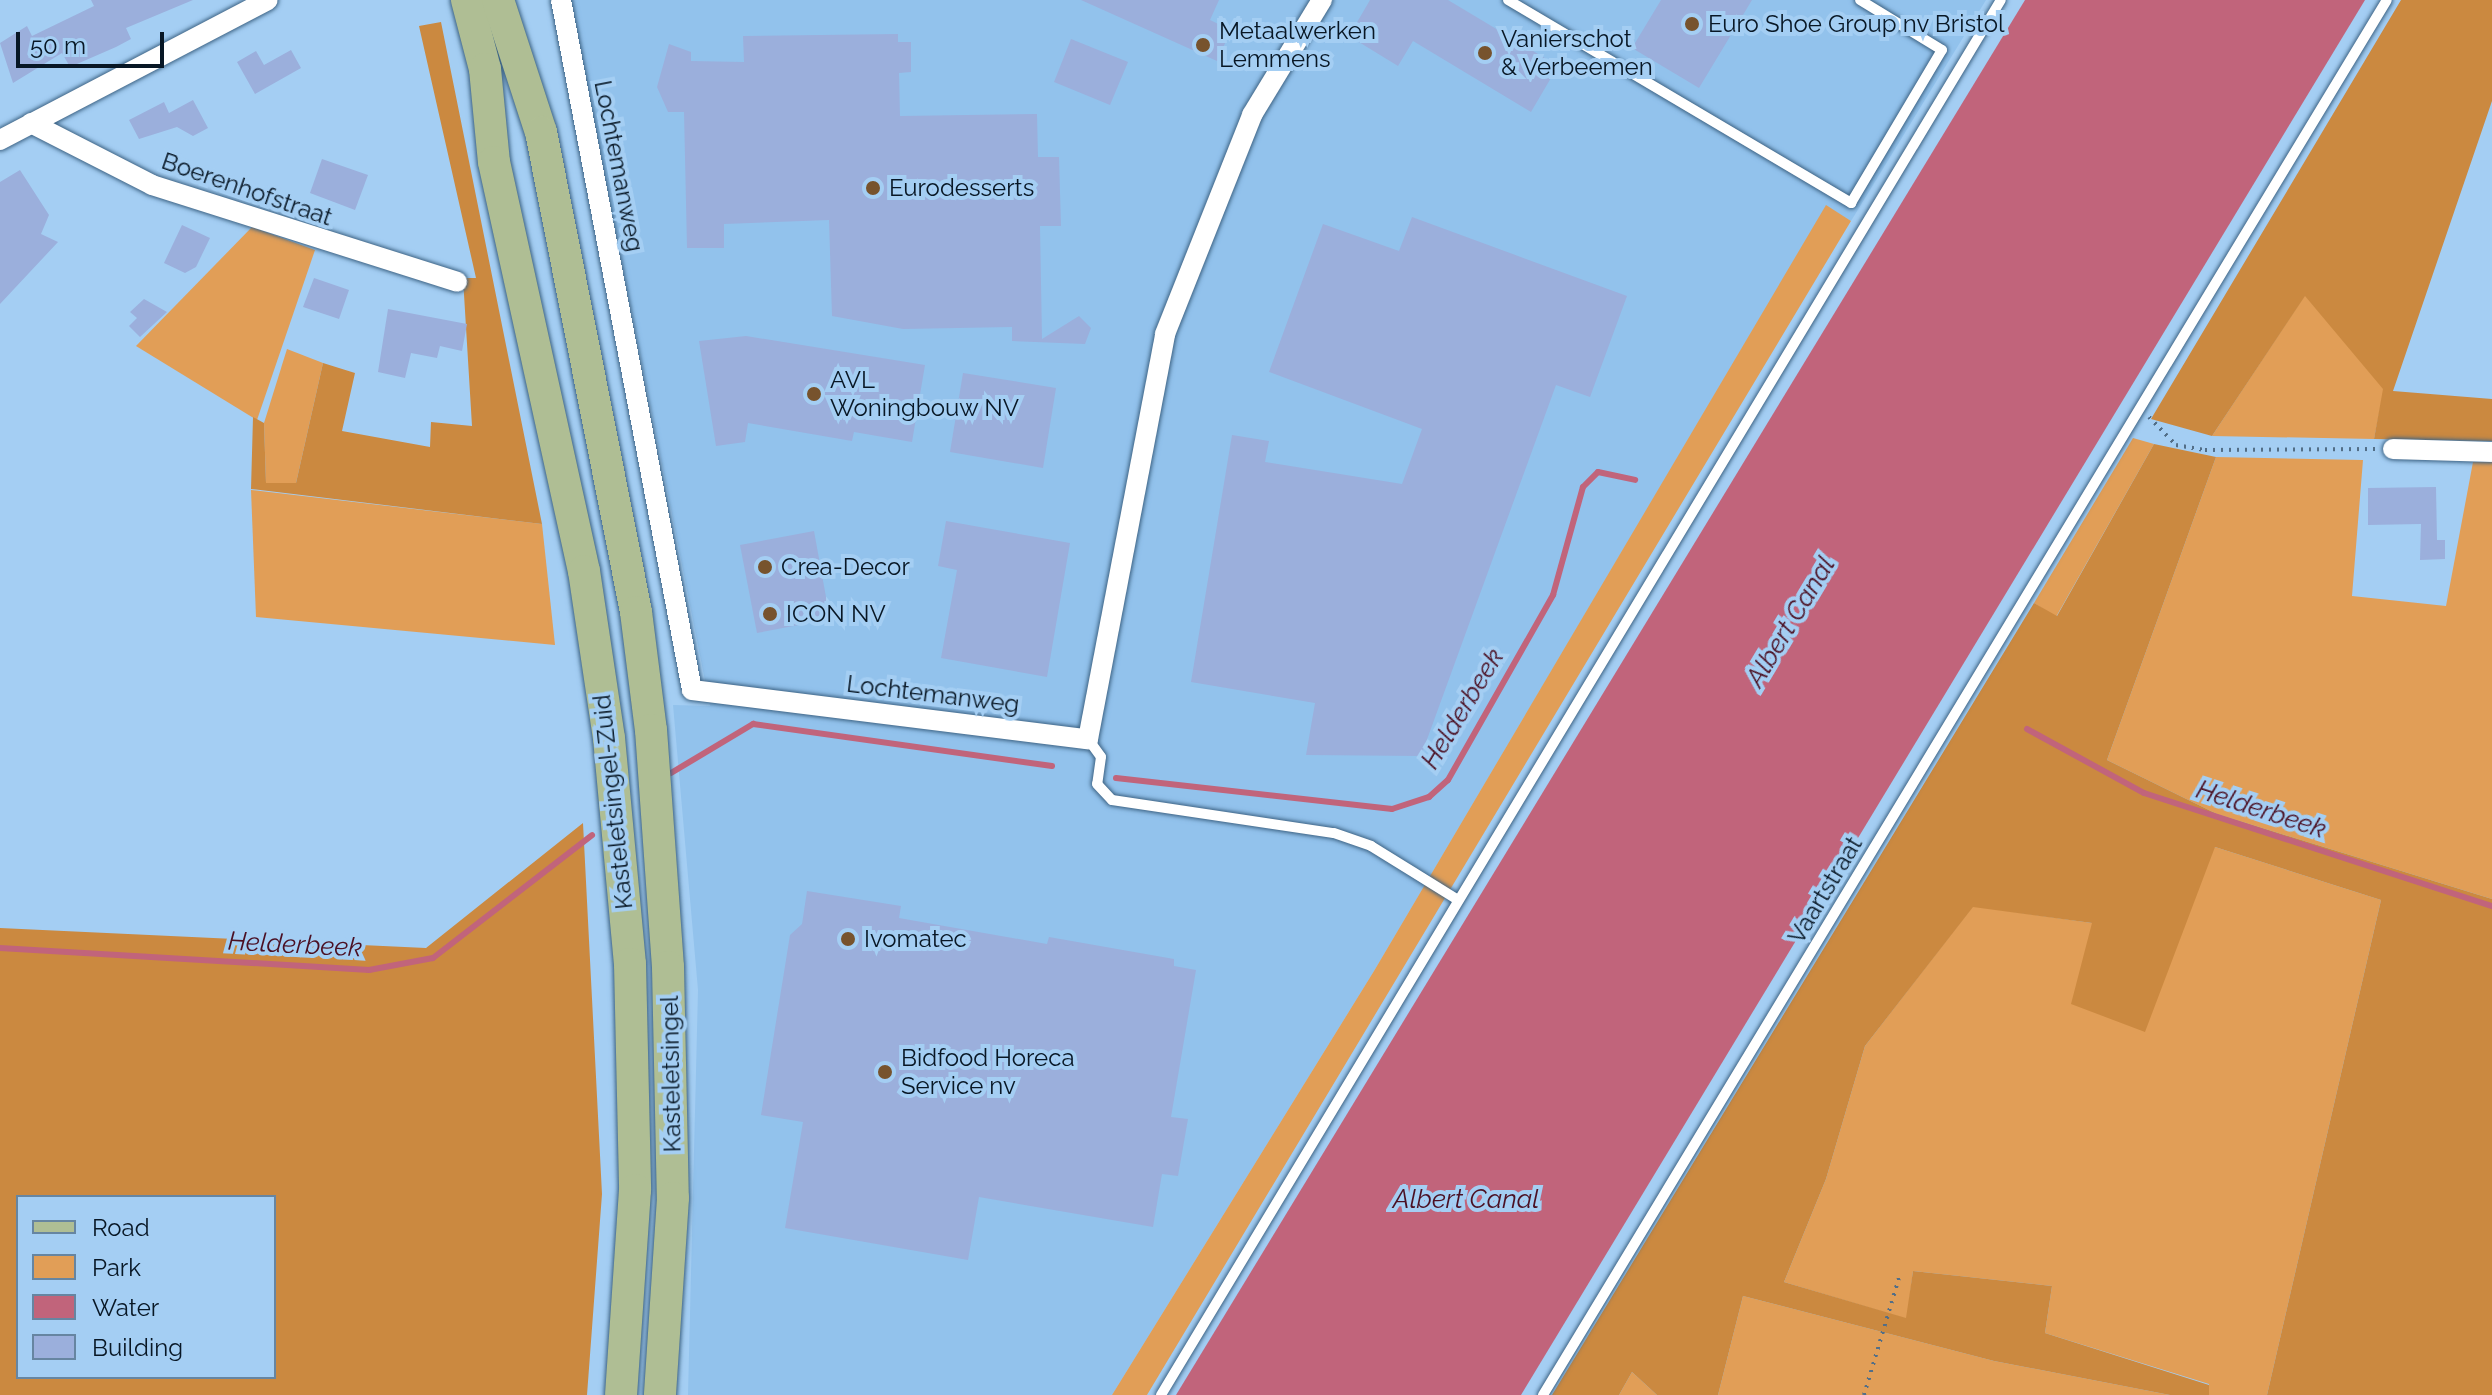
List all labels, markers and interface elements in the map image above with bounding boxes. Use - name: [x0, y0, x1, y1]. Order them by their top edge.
- place label: Euro Shoe Group nv Bristol: [1708, 10, 2005, 38]
- marker: Euro Shoe Group nv Bristol: [1683, 15, 1701, 33]
- scale bar: [20, 16, 168, 66]
- place label: Metaalwerken Lemmens: [1219, 17, 1376, 73]
- place label: Vanierschot & Verbeemen: [1501, 25, 1653, 81]
- text: 50 m: [30, 31, 86, 60]
- marker: Metaalwerken Lemmens: [1194, 36, 1212, 54]
- marker: Vanierschot & Verbeemen: [1476, 44, 1494, 62]
- street label: Lochtemanweg: [588, 78, 650, 254]
- street label: Boerenhofstraat: [158, 146, 336, 232]
- place label: Eurodesserts: [889, 174, 1034, 202]
- marker: Eurodesserts: [864, 179, 882, 197]
- place label: AVL Woningbouw NV: [830, 366, 1020, 422]
- marker: AVL Woningbouw NV: [805, 385, 823, 403]
- water label: Albert Canal: [1740, 551, 1842, 693]
- place label: Crea-Decor: [781, 553, 910, 581]
- marker: Crea-Decor: [756, 558, 774, 576]
- place label: ICON NV: [786, 600, 886, 628]
- marker: ICON NV: [761, 605, 779, 623]
- water label: Helderbeek: [1415, 643, 1511, 775]
- street label: Lochtemanweg: [845, 669, 1021, 719]
- street label: Kasteletsingel-Zuid: [587, 693, 639, 911]
- water label: Helderbeek: [2192, 774, 2330, 846]
- street label: Vaartstraat: [1782, 831, 1868, 949]
- place label: Ivomatec: [864, 925, 967, 953]
- water label: Helderbeek: [227, 926, 363, 964]
- marker: Ivomatec: [839, 930, 857, 948]
- street label: Kasteletsingel: [655, 995, 687, 1153]
- place label: Bidfood Horeca Service nv: [901, 1044, 1074, 1100]
- marker: Bidfood Horeca Service nv: [876, 1063, 894, 1081]
- water label: Albert Canal: [1393, 1184, 1539, 1216]
- legend: [16, 1195, 276, 1379]
- text: Road: [92, 1213, 150, 1242]
- text: Park: [92, 1253, 141, 1282]
- text: Water: [92, 1293, 159, 1322]
- text: Building: [92, 1333, 183, 1362]

